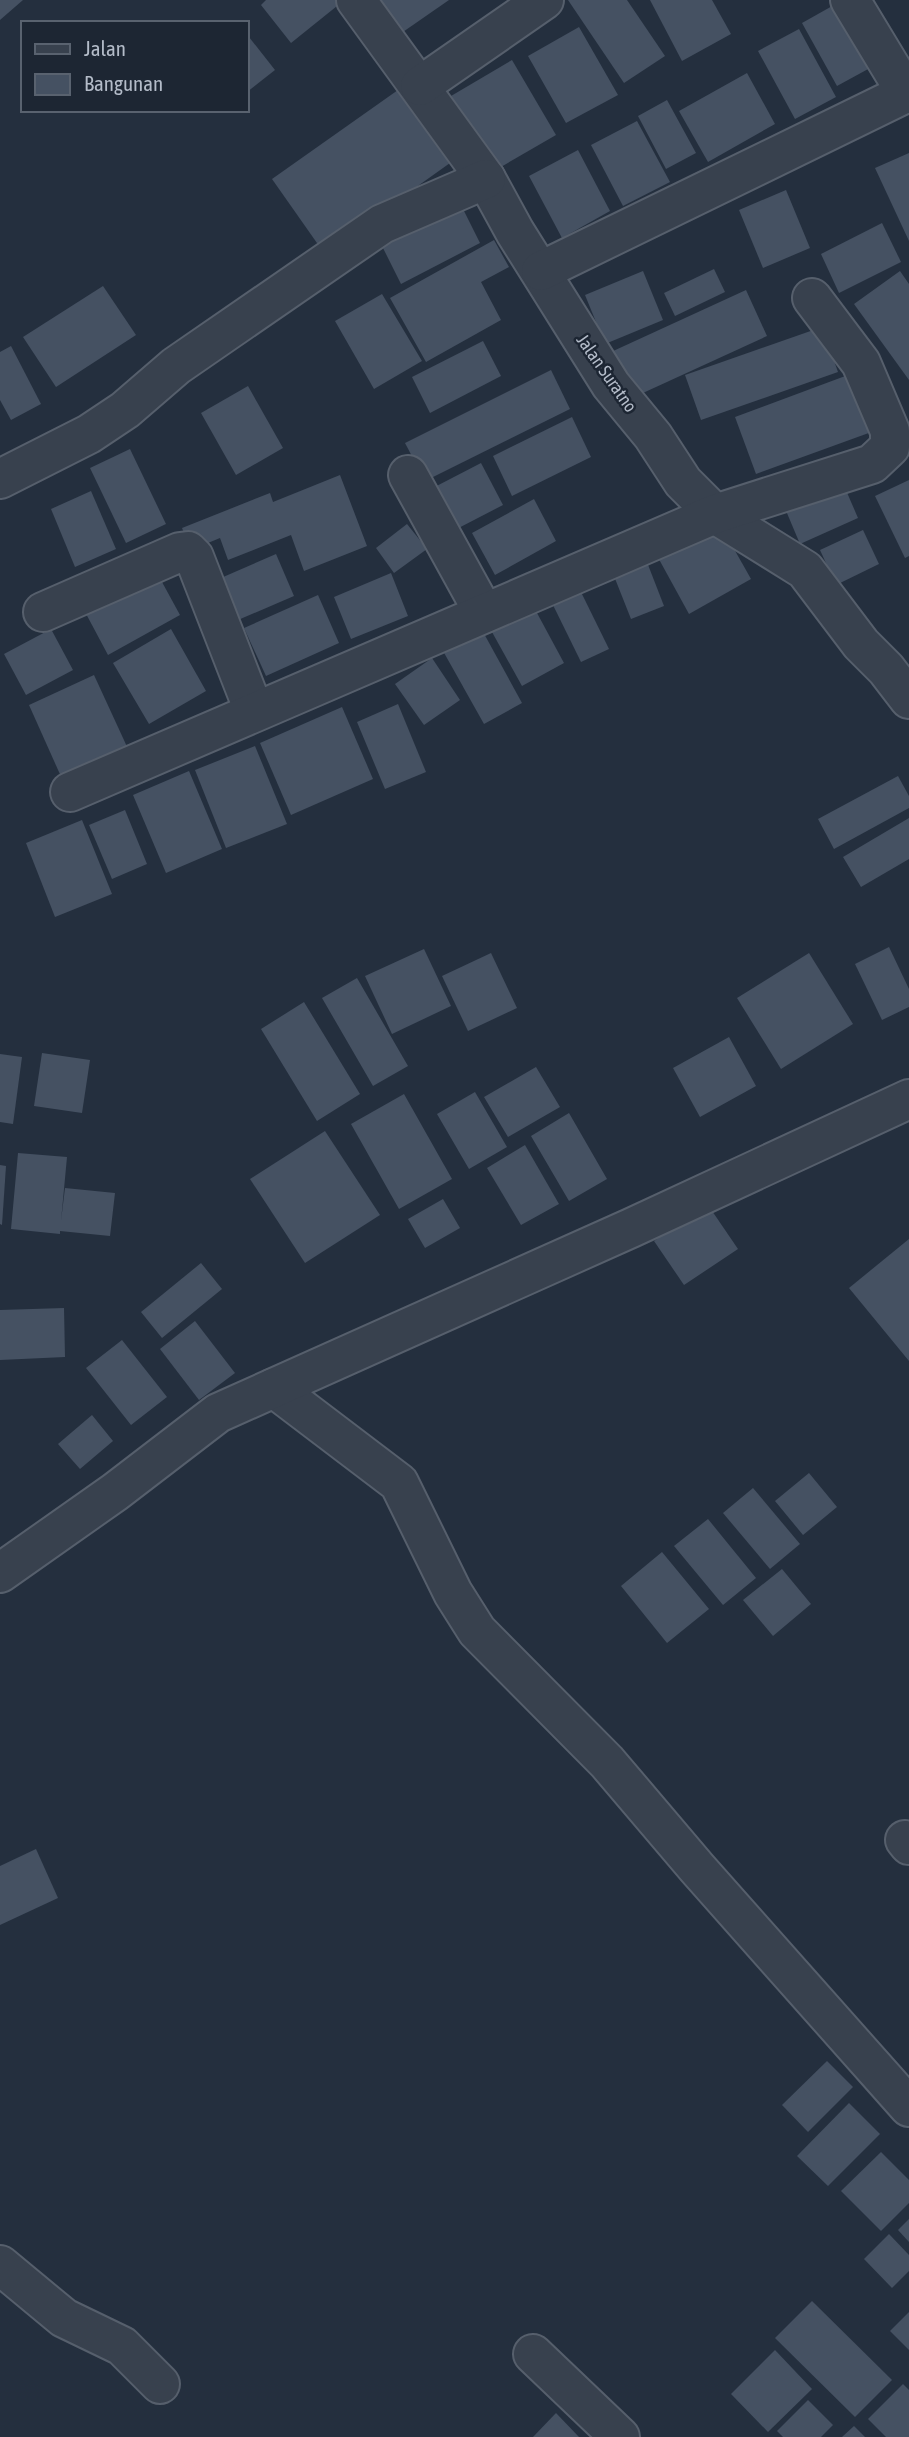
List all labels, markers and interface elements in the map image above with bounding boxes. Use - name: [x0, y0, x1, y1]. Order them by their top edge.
- legend: [21, 21, 248, 112]
- text: Jalan: [84, 36, 126, 60]
- text: Bangunan: [84, 71, 163, 95]
- street label: Jalan Suratno: [572, 330, 642, 416]

